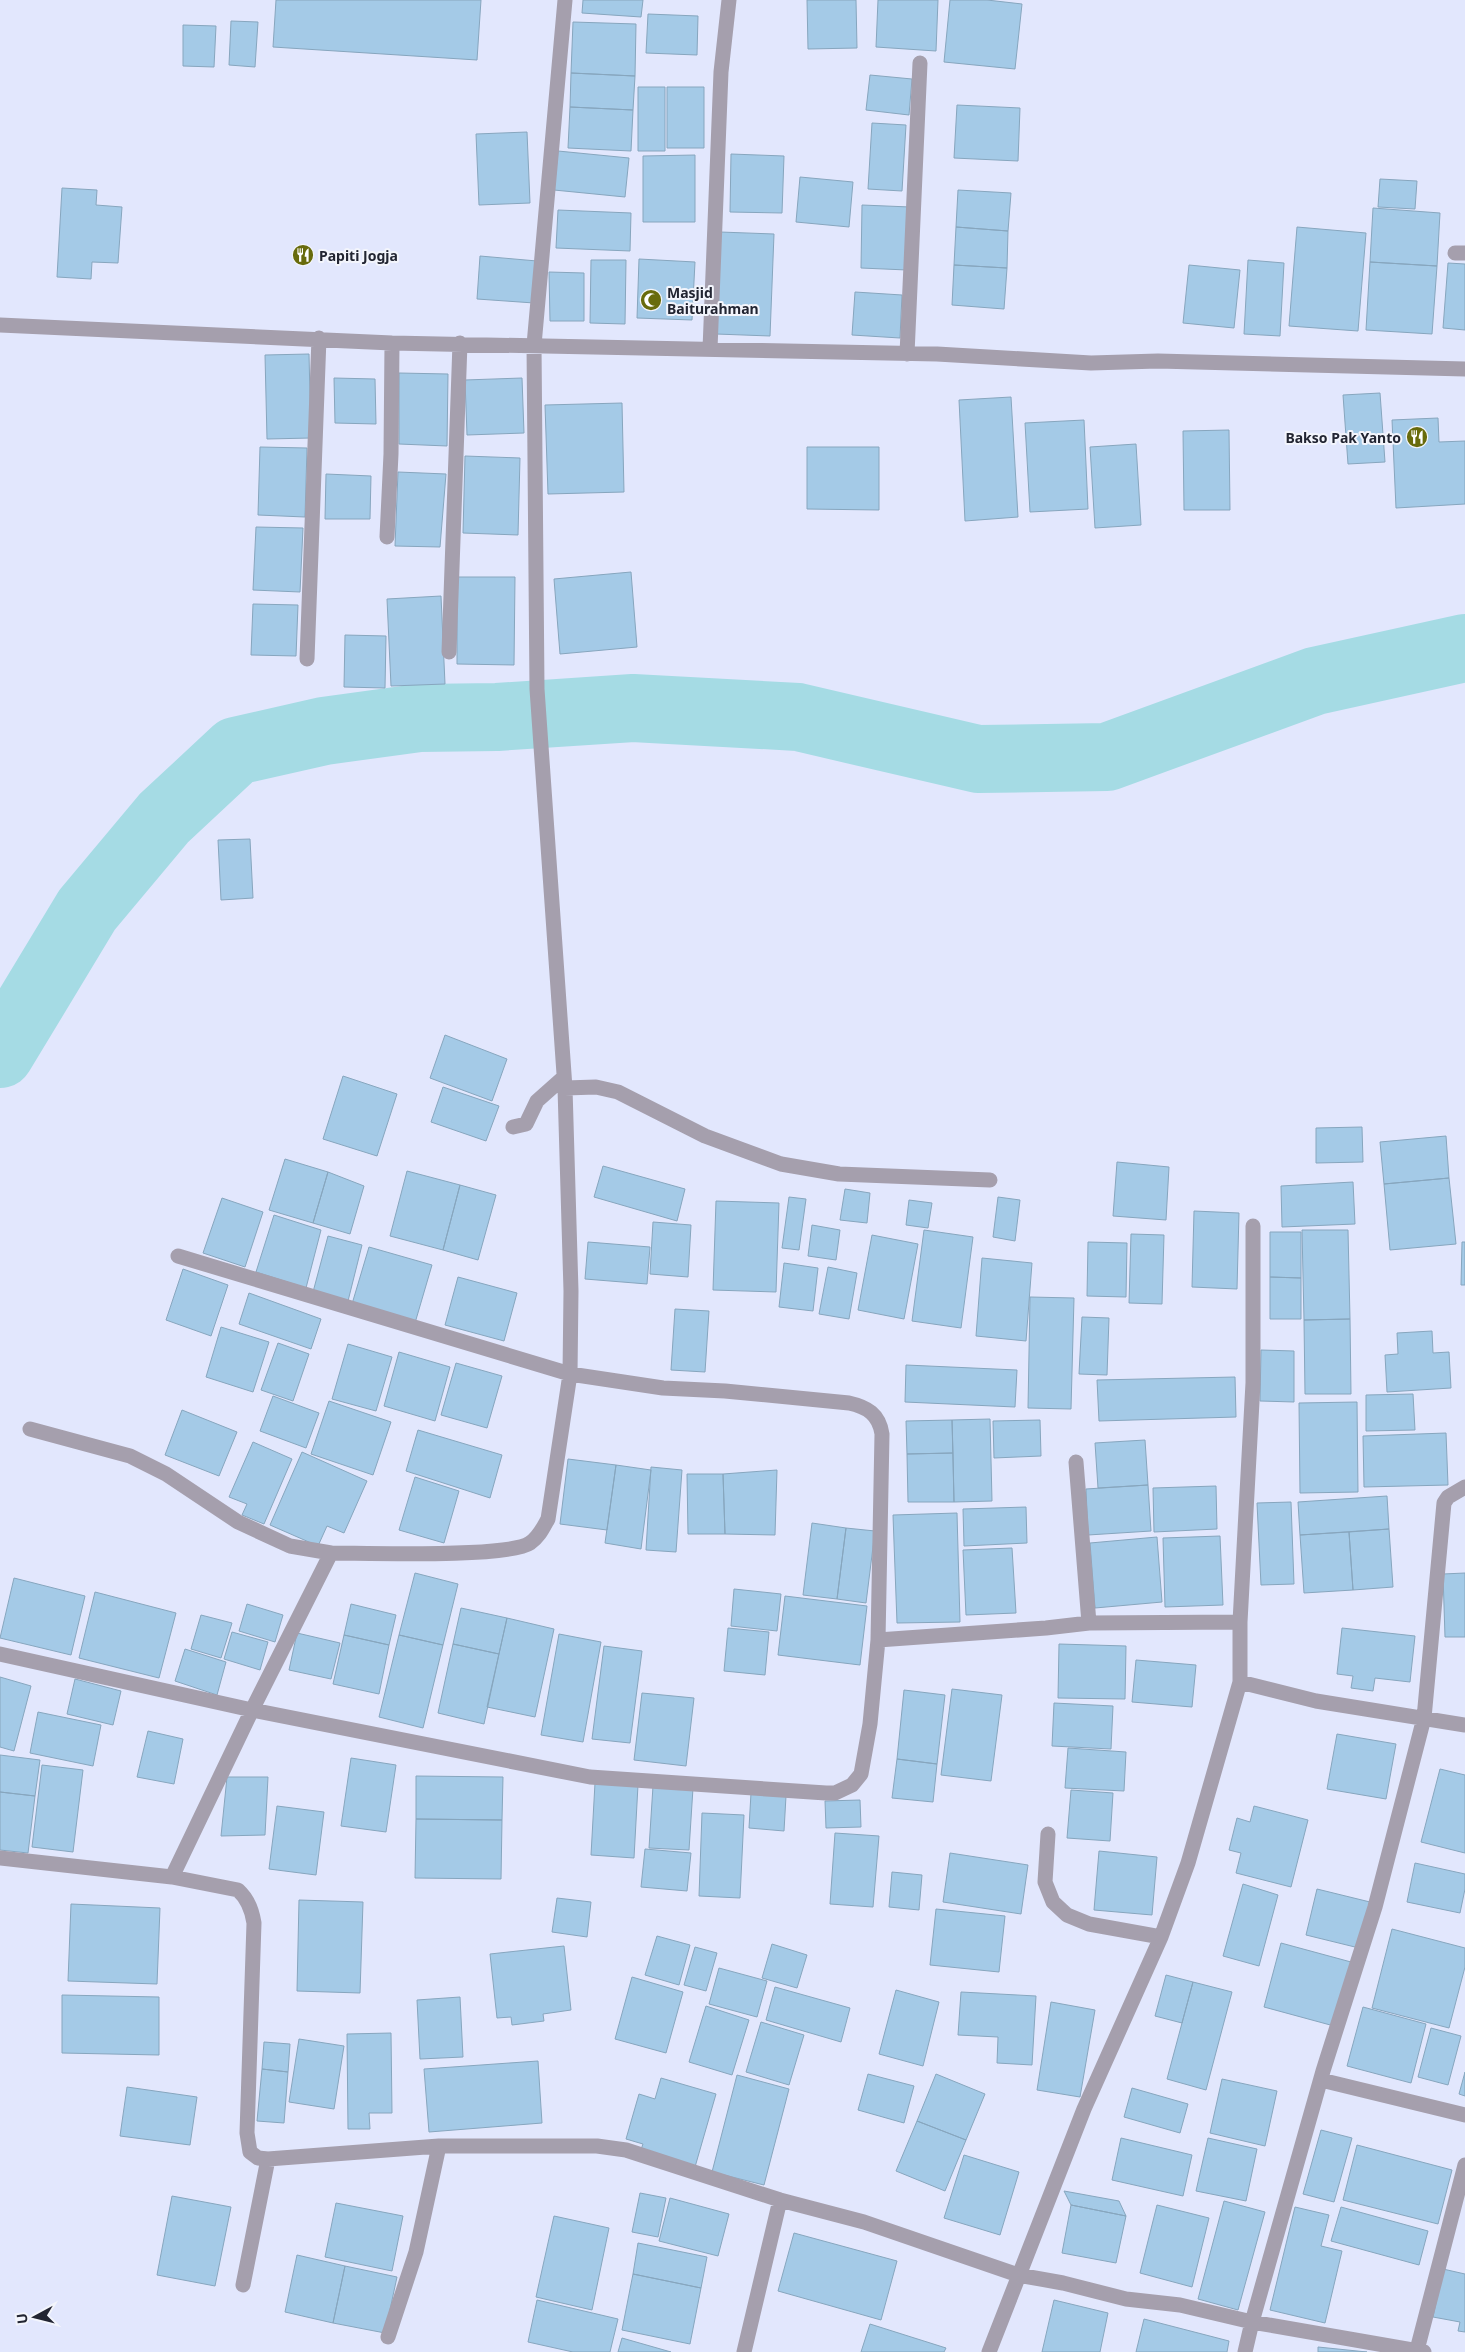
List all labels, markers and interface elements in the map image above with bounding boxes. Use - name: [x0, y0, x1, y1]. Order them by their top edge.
- restaurant icon: Papiti Jogja: [291, 243, 315, 267]
- place label: Papiti Jogja: [319, 246, 398, 265]
- place label: Masjid Baiturahman: [667, 283, 759, 318]
- mosque icon: Masjid Baiturahman: [639, 288, 663, 312]
- restaurant icon: Bakso Pak Yanto: [1405, 425, 1429, 449]
- place label: Bakso Pak Yanto: [1285, 428, 1401, 447]
- north arrow: [10, 2292, 60, 2342]
- text: U: [12, 2312, 32, 2325]

